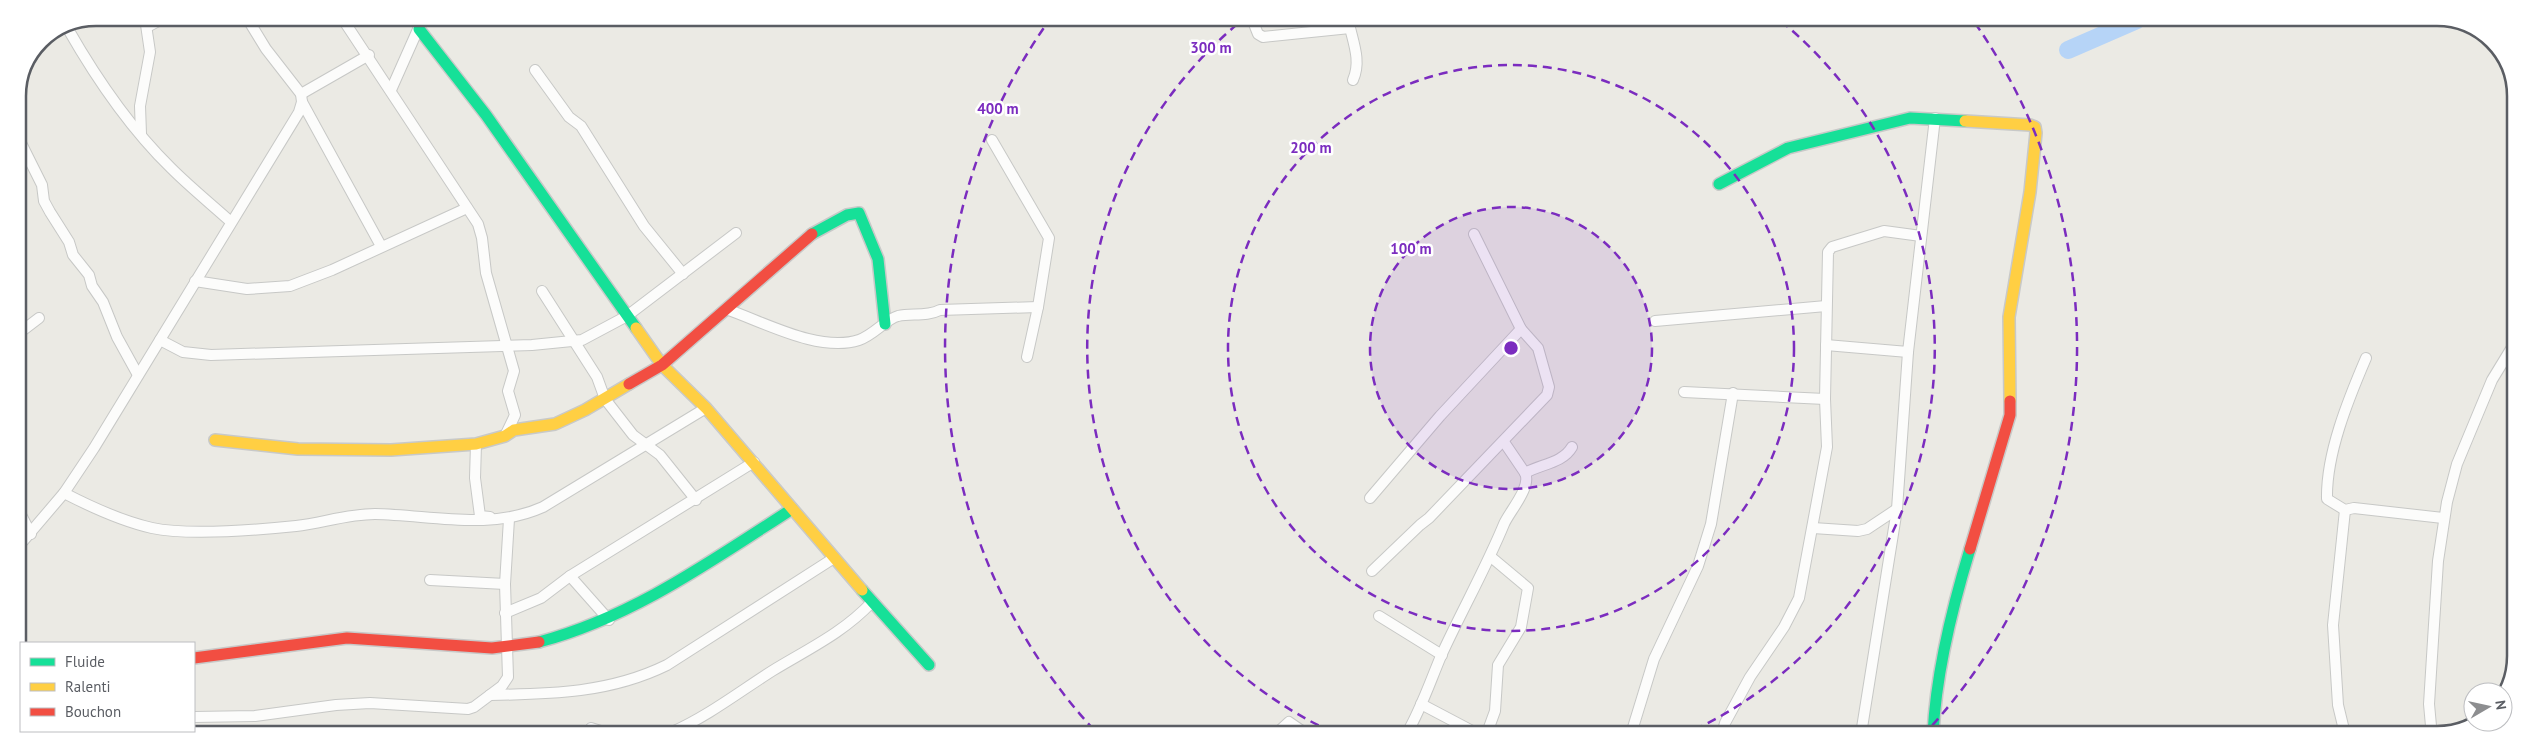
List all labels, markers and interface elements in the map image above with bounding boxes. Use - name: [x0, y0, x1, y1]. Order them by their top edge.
- text: 300 m: [1190, 38, 1232, 57]
- text: 400 m: [977, 99, 1019, 118]
- text: 200 m: [1290, 138, 1332, 157]
- text: 100 m: [1390, 239, 1432, 258]
- centre of rings: [1502, 339, 1520, 357]
- legend: [20, 642, 195, 732]
- text: Fluide: [65, 652, 105, 671]
- text: Ralenti: [65, 677, 111, 696]
- north arrow: [2463, 682, 2513, 732]
- text: N: [2491, 699, 2510, 711]
- text: Bouchon: [65, 702, 121, 721]

